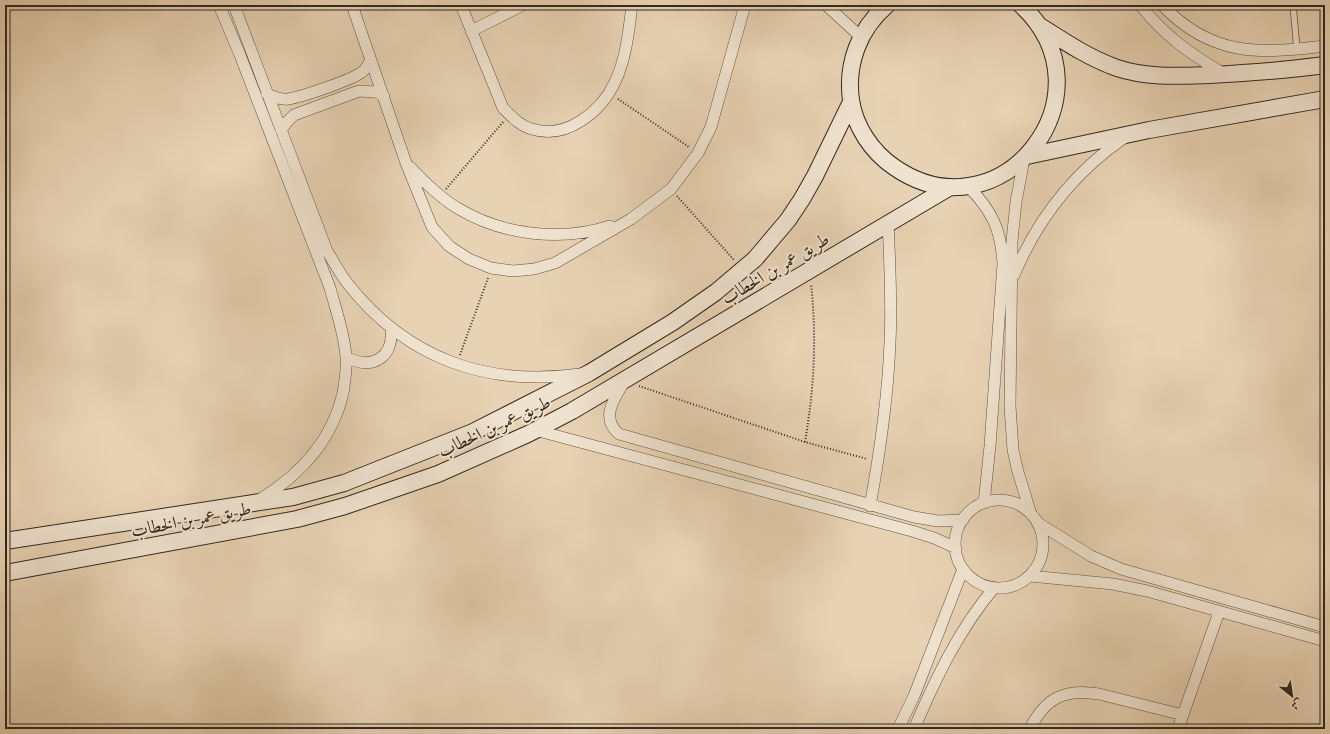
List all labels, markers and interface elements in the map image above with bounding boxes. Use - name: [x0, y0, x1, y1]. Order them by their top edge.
- street label: طريق عمر بن الخطاب: [717, 227, 834, 310]
- street label: طريق عمر بن الخطاب: [434, 390, 555, 463]
- street label: طريق عمر بن الخطاب: [129, 496, 253, 543]
- north arrow: [1272, 676, 1312, 716]
- text: ش: [1289, 696, 1305, 713]

